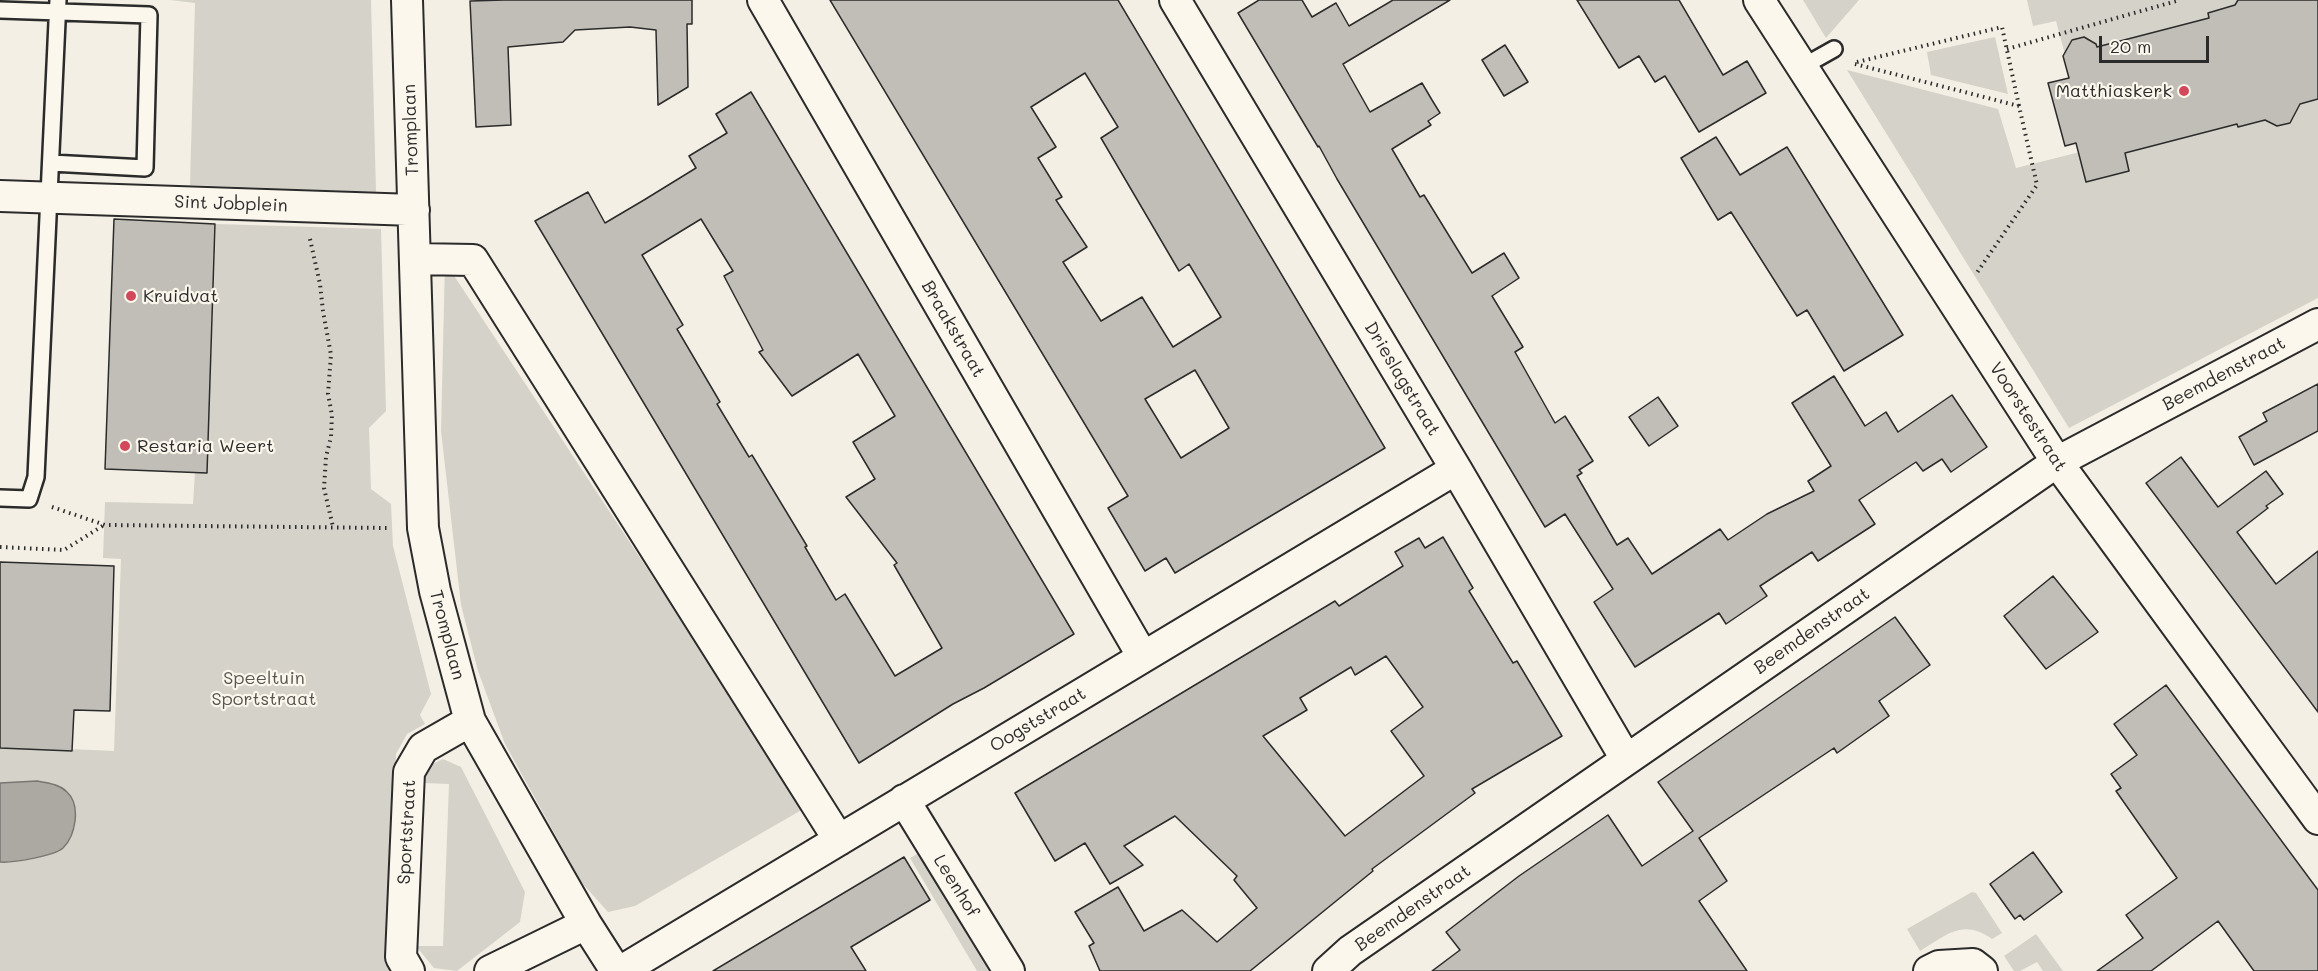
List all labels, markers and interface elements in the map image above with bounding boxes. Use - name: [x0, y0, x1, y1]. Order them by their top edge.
- scale bar: [2102, 24, 2212, 62]
- text: 20 m: [2110, 34, 2151, 58]
- place label: Matthiaskerk: [2056, 80, 2172, 102]
- street label: Tromplaan: [399, 84, 423, 176]
- marker: Matthiaskerk: [2177, 84, 2191, 98]
- street label: Sint Jobplein: [174, 191, 288, 217]
- street label: Braakstraat: [917, 277, 989, 381]
- place label: Kruidvat: [143, 285, 218, 307]
- marker: Kruidvat: [124, 289, 138, 303]
- street label: Drieslagstraat: [1360, 318, 1444, 440]
- street label: Beemdenstraat: [2159, 332, 2289, 416]
- street label: Voorstestraat: [1985, 358, 2071, 476]
- place label: Restaria Weert: [137, 435, 274, 457]
- marker: Restaria Weert: [118, 439, 132, 453]
- street label: Beemdenstraat: [1750, 583, 1874, 679]
- street label: Tromplaan: [425, 588, 469, 682]
- park label: Speeltuin Sportstraat: [212, 667, 316, 710]
- street label: Oogststraat: [986, 683, 1090, 757]
- street label: Sportstraat: [393, 779, 421, 885]
- street label: Leenhof: [928, 851, 984, 921]
- street label: Beemdenstraat: [1351, 860, 1475, 956]

